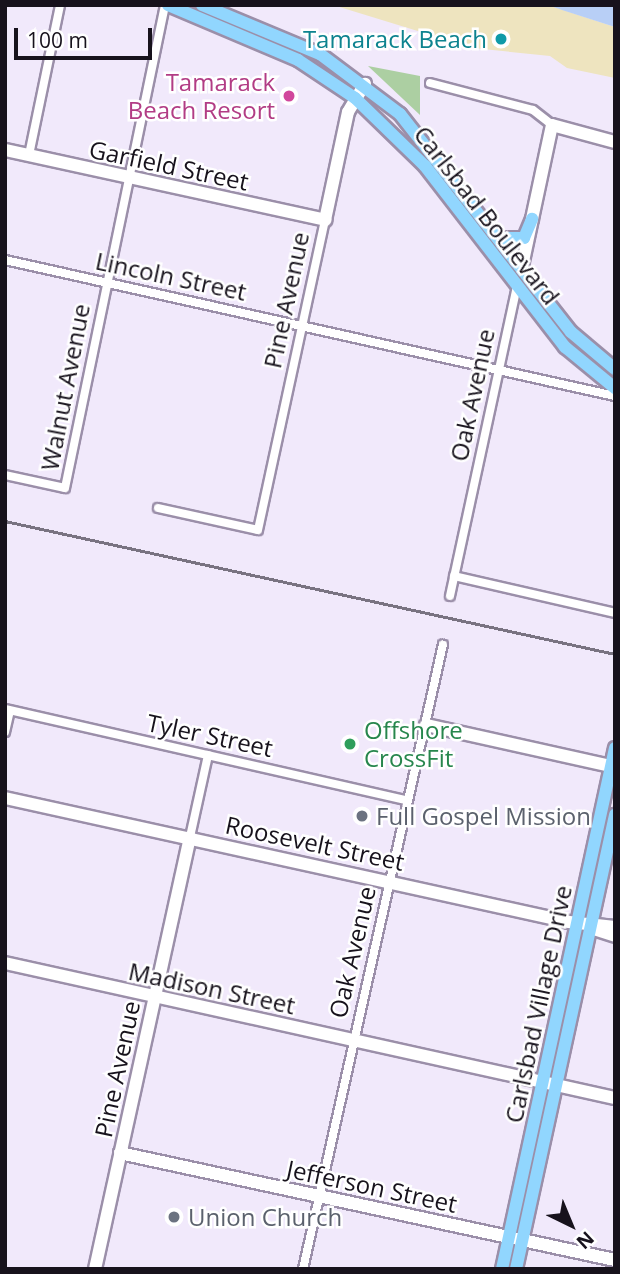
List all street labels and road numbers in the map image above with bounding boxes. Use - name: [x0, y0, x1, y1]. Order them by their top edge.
- street label: Carlsbad Boulevard: [408, 120, 566, 310]
- street label: Garfield Street: [87, 134, 251, 196]
- street label: Pine Avenue: [258, 229, 314, 371]
- street label: Lincoln Street: [93, 246, 249, 306]
- street label: Walnut Avenue: [35, 301, 95, 473]
- street label: Oak Avenue: [444, 326, 500, 464]
- street label: Tyler Street: [144, 708, 276, 762]
- street label: Roosevelt Street: [223, 810, 407, 876]
- street label: Oak Avenue: [323, 883, 381, 1021]
- street label: Carlsbad Village Drive: [499, 883, 577, 1125]
- street label: Madison Street: [126, 956, 298, 1020]
- street label: Pine Avenue: [89, 998, 145, 1140]
- street label: Jefferson Street: [284, 1154, 460, 1218]

